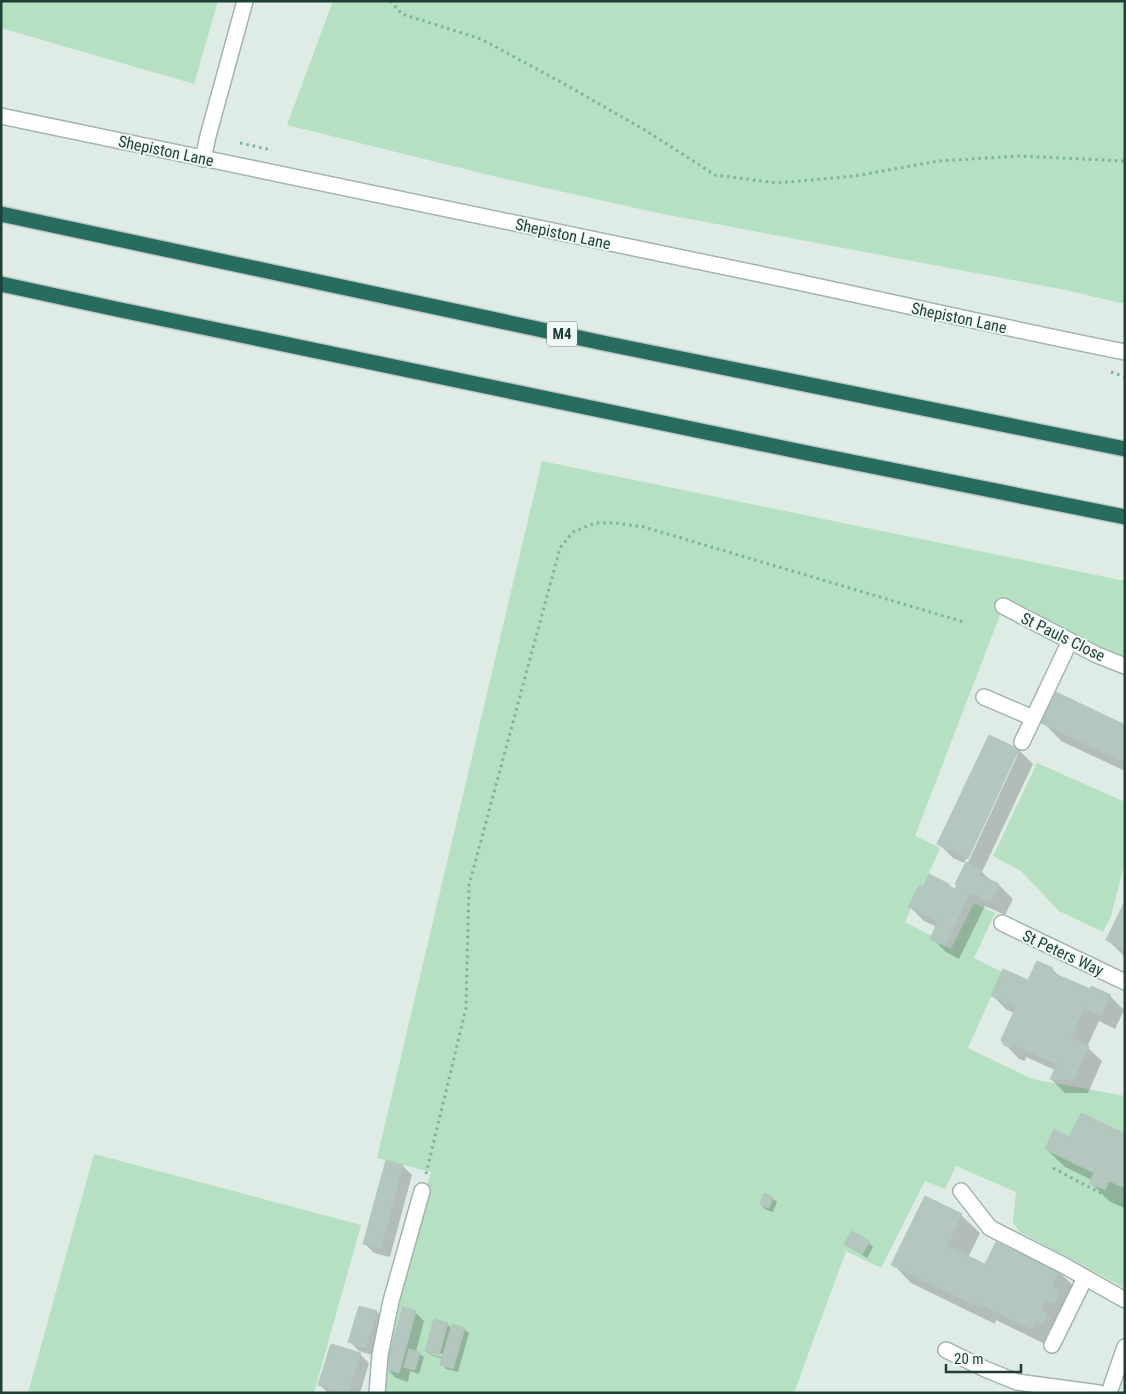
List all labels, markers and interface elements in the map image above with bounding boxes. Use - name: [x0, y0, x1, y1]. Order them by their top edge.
- street label: Shepiston Lane: [117, 132, 215, 170]
- street label: Shepiston Lane: [514, 215, 612, 253]
- street label: Shepiston Lane: [910, 299, 1008, 337]
- road number: M4: [547, 322, 577, 346]
- street label: St Pauls Close: [1018, 608, 1108, 666]
- street label: St Peters Way: [1019, 926, 1107, 980]
- scale bar: [946, 1342, 1021, 1374]
- text: 20 m: [954, 1350, 984, 1368]

